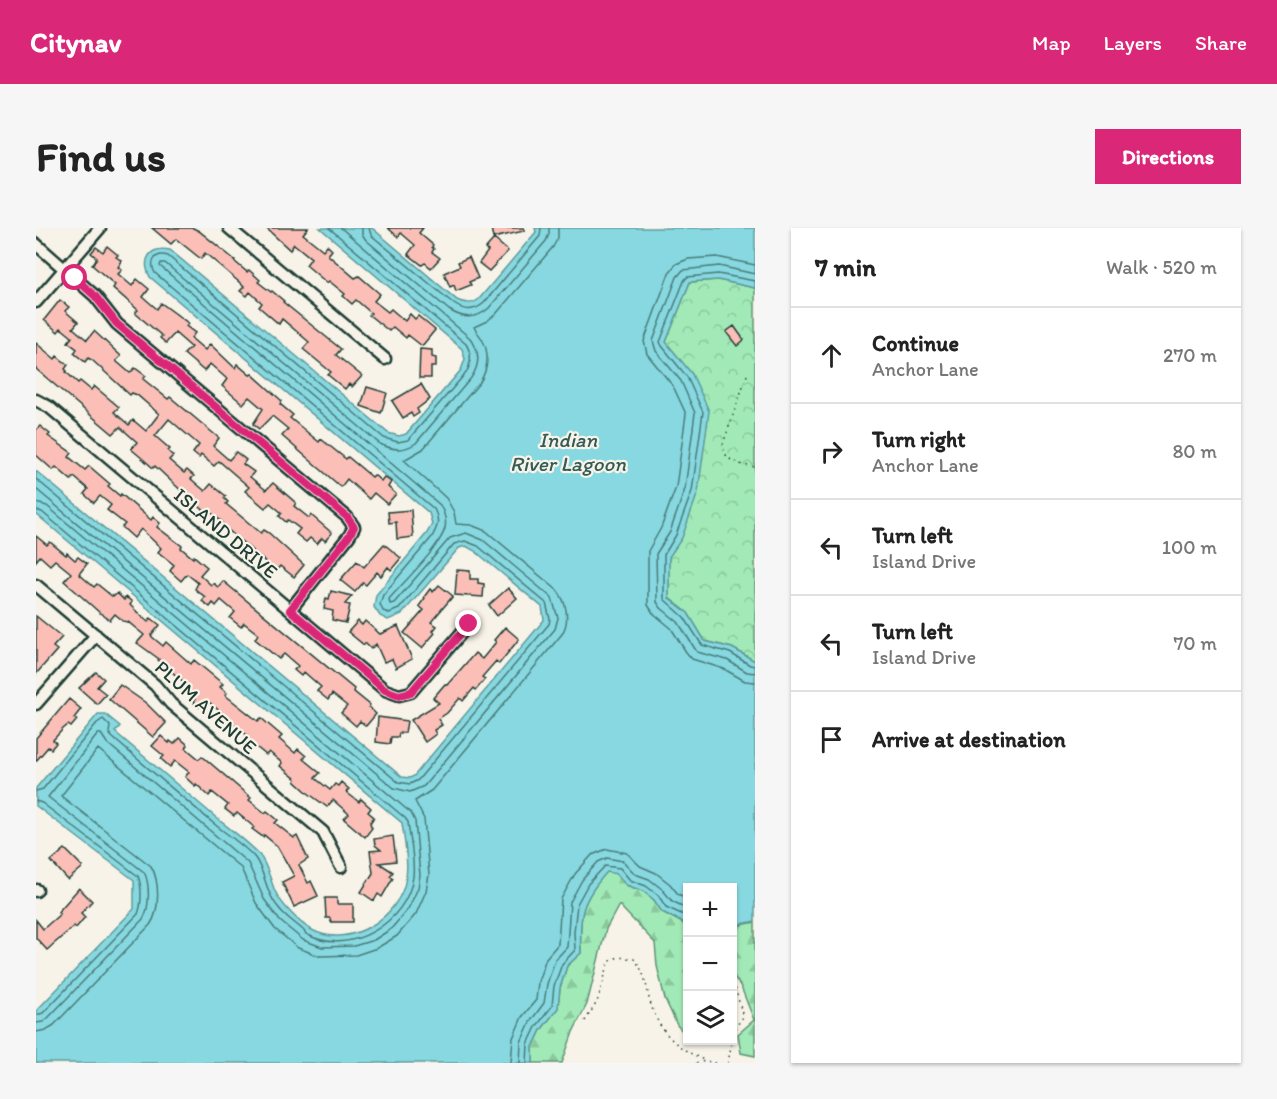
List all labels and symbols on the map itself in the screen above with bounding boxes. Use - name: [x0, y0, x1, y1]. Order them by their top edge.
- route start: [61, 264, 87, 290]
- water label: Indian River Lagoon: [510, 427, 626, 476]
- street label: ISLAND DRIVE: [169, 483, 283, 583]
- route end: [455, 610, 481, 636]
- street label: PLUM AVENUE: [150, 655, 262, 759]

